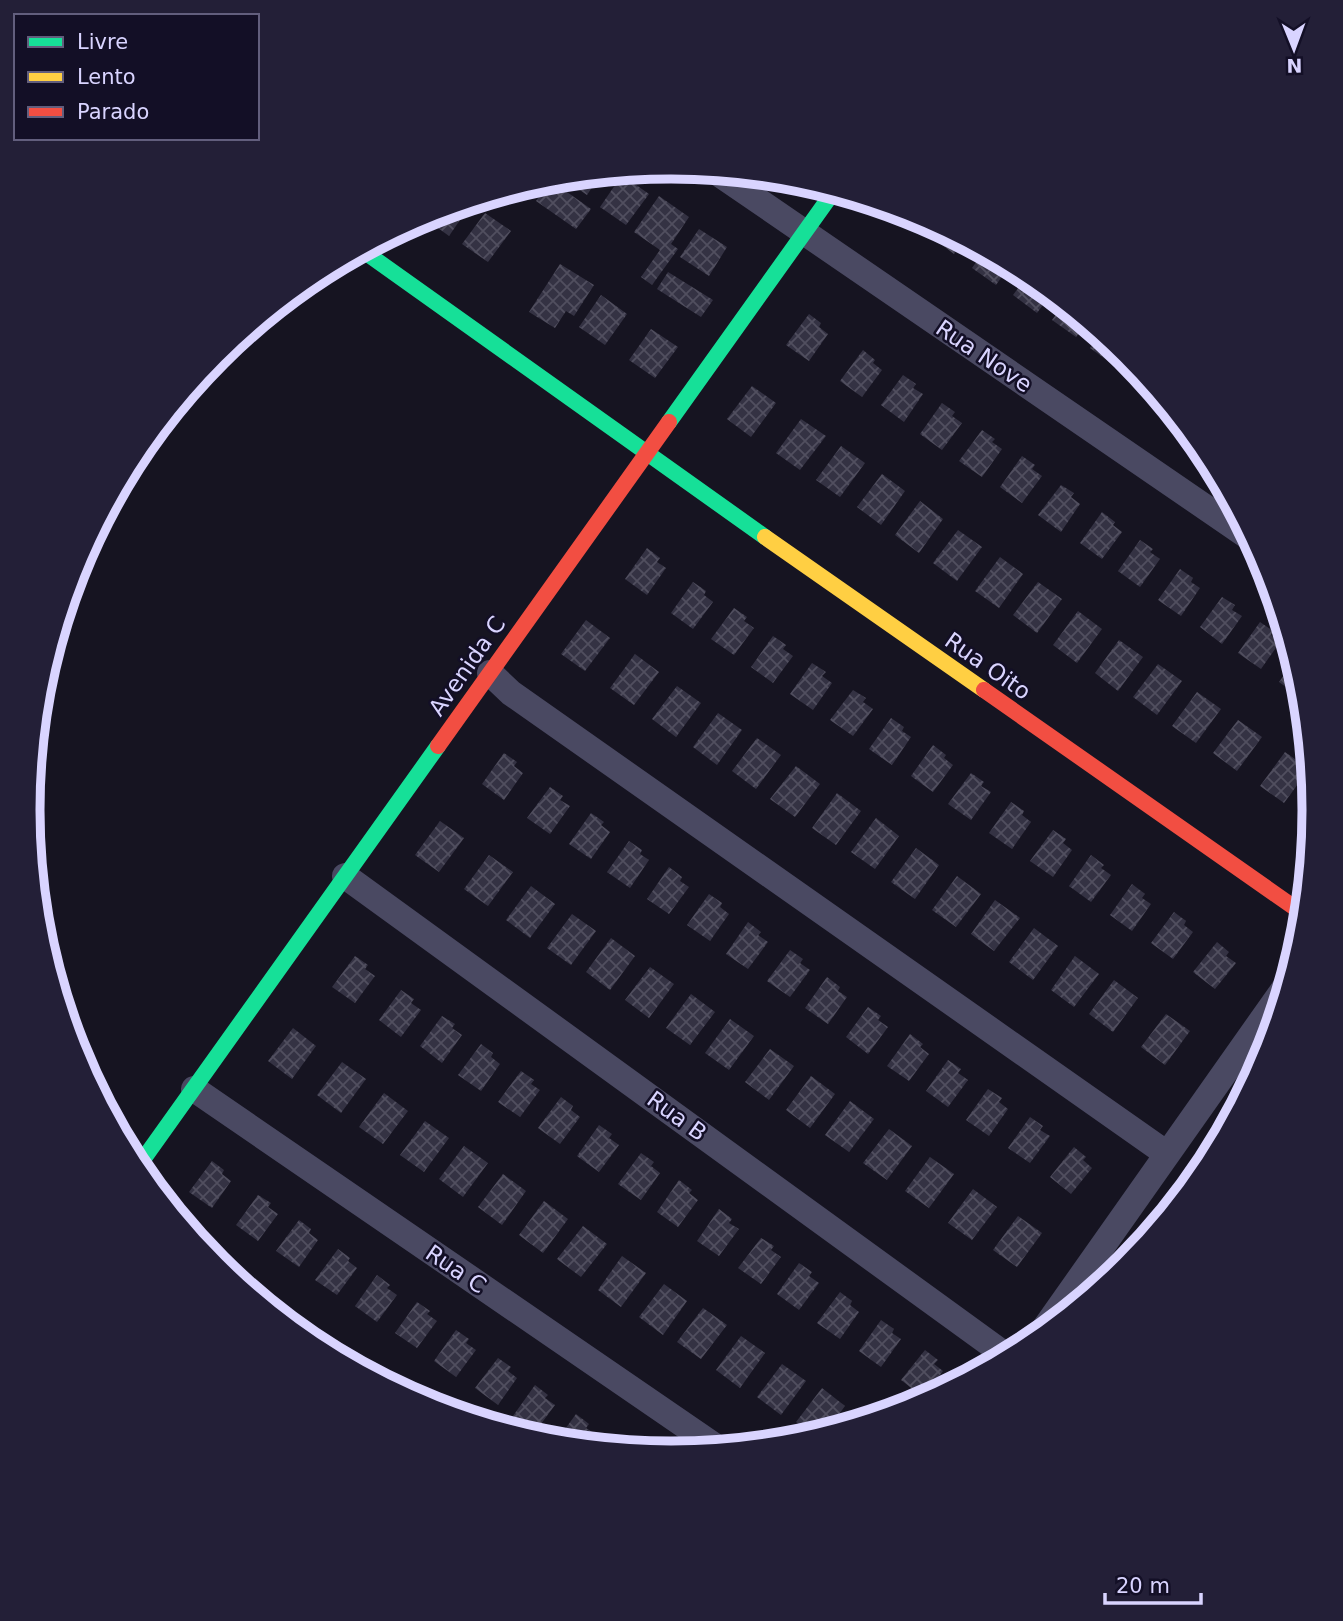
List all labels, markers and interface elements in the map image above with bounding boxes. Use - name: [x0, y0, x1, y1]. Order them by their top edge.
- legend: [14, 14, 259, 140]
- north arrow: [1259, 14, 1329, 84]
- text: Livre: [77, 30, 128, 54]
- text: N: [1286, 55, 1302, 77]
- text: Lento: [77, 65, 136, 89]
- text: Parado: [77, 100, 149, 124]
- street label: Rua Nove: [931, 314, 1037, 398]
- street label: Avenida C: [423, 611, 511, 721]
- street label: Rua Oito: [940, 627, 1036, 705]
- street label: Rua B: [642, 1086, 712, 1146]
- street label: Rua C: [421, 1239, 491, 1299]
- scale bar: [1105, 1562, 1201, 1606]
- text: 20 m: [1116, 1574, 1170, 1598]

